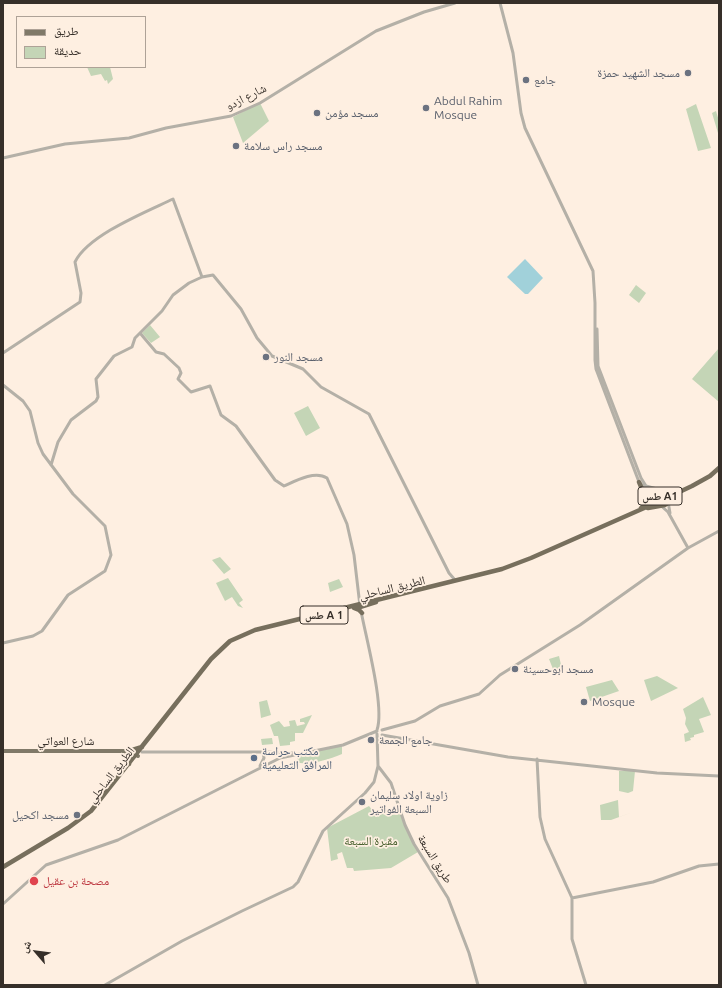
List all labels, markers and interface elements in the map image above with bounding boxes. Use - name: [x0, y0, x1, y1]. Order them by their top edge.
- legend: [16, 16, 146, 68]
- text: طريق: [54, 24, 79, 37]
- text: حديقة: [54, 44, 82, 57]
- place label: مسجد الشهيد حمزة: [597, 66, 680, 80]
- marker: مسجد الشهيد حمزة: [683, 68, 693, 78]
- place label: جامع: [534, 73, 556, 87]
- marker: جامع: [521, 75, 531, 85]
- street label: شارع ازدو: [223, 81, 269, 113]
- place label: Abdul Rahim Mosque: [434, 94, 502, 122]
- marker: Abdul Rahim Mosque: [421, 103, 431, 113]
- place label: مسجد مؤمن: [325, 106, 378, 120]
- marker: مسجد مؤمن: [312, 108, 322, 118]
- place label: مسجد راس سلامة: [244, 139, 322, 153]
- marker: مسجد راس سلامة: [231, 141, 241, 151]
- place label: مسجد النور: [274, 350, 323, 364]
- marker: مسجد النور: [261, 352, 271, 362]
- road number: طس A1: [638, 487, 682, 505]
- street label: الطريق الساحلي: [357, 573, 427, 603]
- road number: طس A 1: [300, 606, 348, 624]
- place label: مسجد ابوحسينة: [523, 662, 593, 676]
- marker: مسجد ابوحسينة: [510, 664, 520, 674]
- place label: Mosque: [592, 695, 635, 709]
- marker: Mosque: [579, 697, 589, 707]
- place label: جامع الجمعة: [379, 733, 432, 747]
- street label: شارع العواتي: [38, 734, 94, 748]
- marker: جامع الجمعة: [366, 735, 376, 745]
- street label: الطريق الساحلي: [85, 744, 137, 806]
- place label: مكتب حراسة المرافق التعليمية: [262, 744, 332, 772]
- marker: مكتب حراسة المرافق التعليمية: [249, 753, 259, 763]
- place label: زاوية اولاد سليمان السبعة الفواتير: [370, 788, 448, 816]
- marker: زاوية اولاد سليمان السبعة الفواتير: [357, 797, 367, 807]
- place label: مسجد اكحيل: [12, 808, 69, 822]
- marker: مسجد اكحيل: [72, 810, 82, 820]
- street label: طريق السبعة: [414, 832, 456, 886]
- park label: مقبرة السبعة: [344, 834, 398, 848]
- place label: مصحة بن عقيل: [43, 874, 109, 888]
- marker: مصحة بن عقيل: [28, 875, 40, 887]
- north arrow: [16, 932, 56, 972]
- text: ش: [17, 938, 33, 954]

